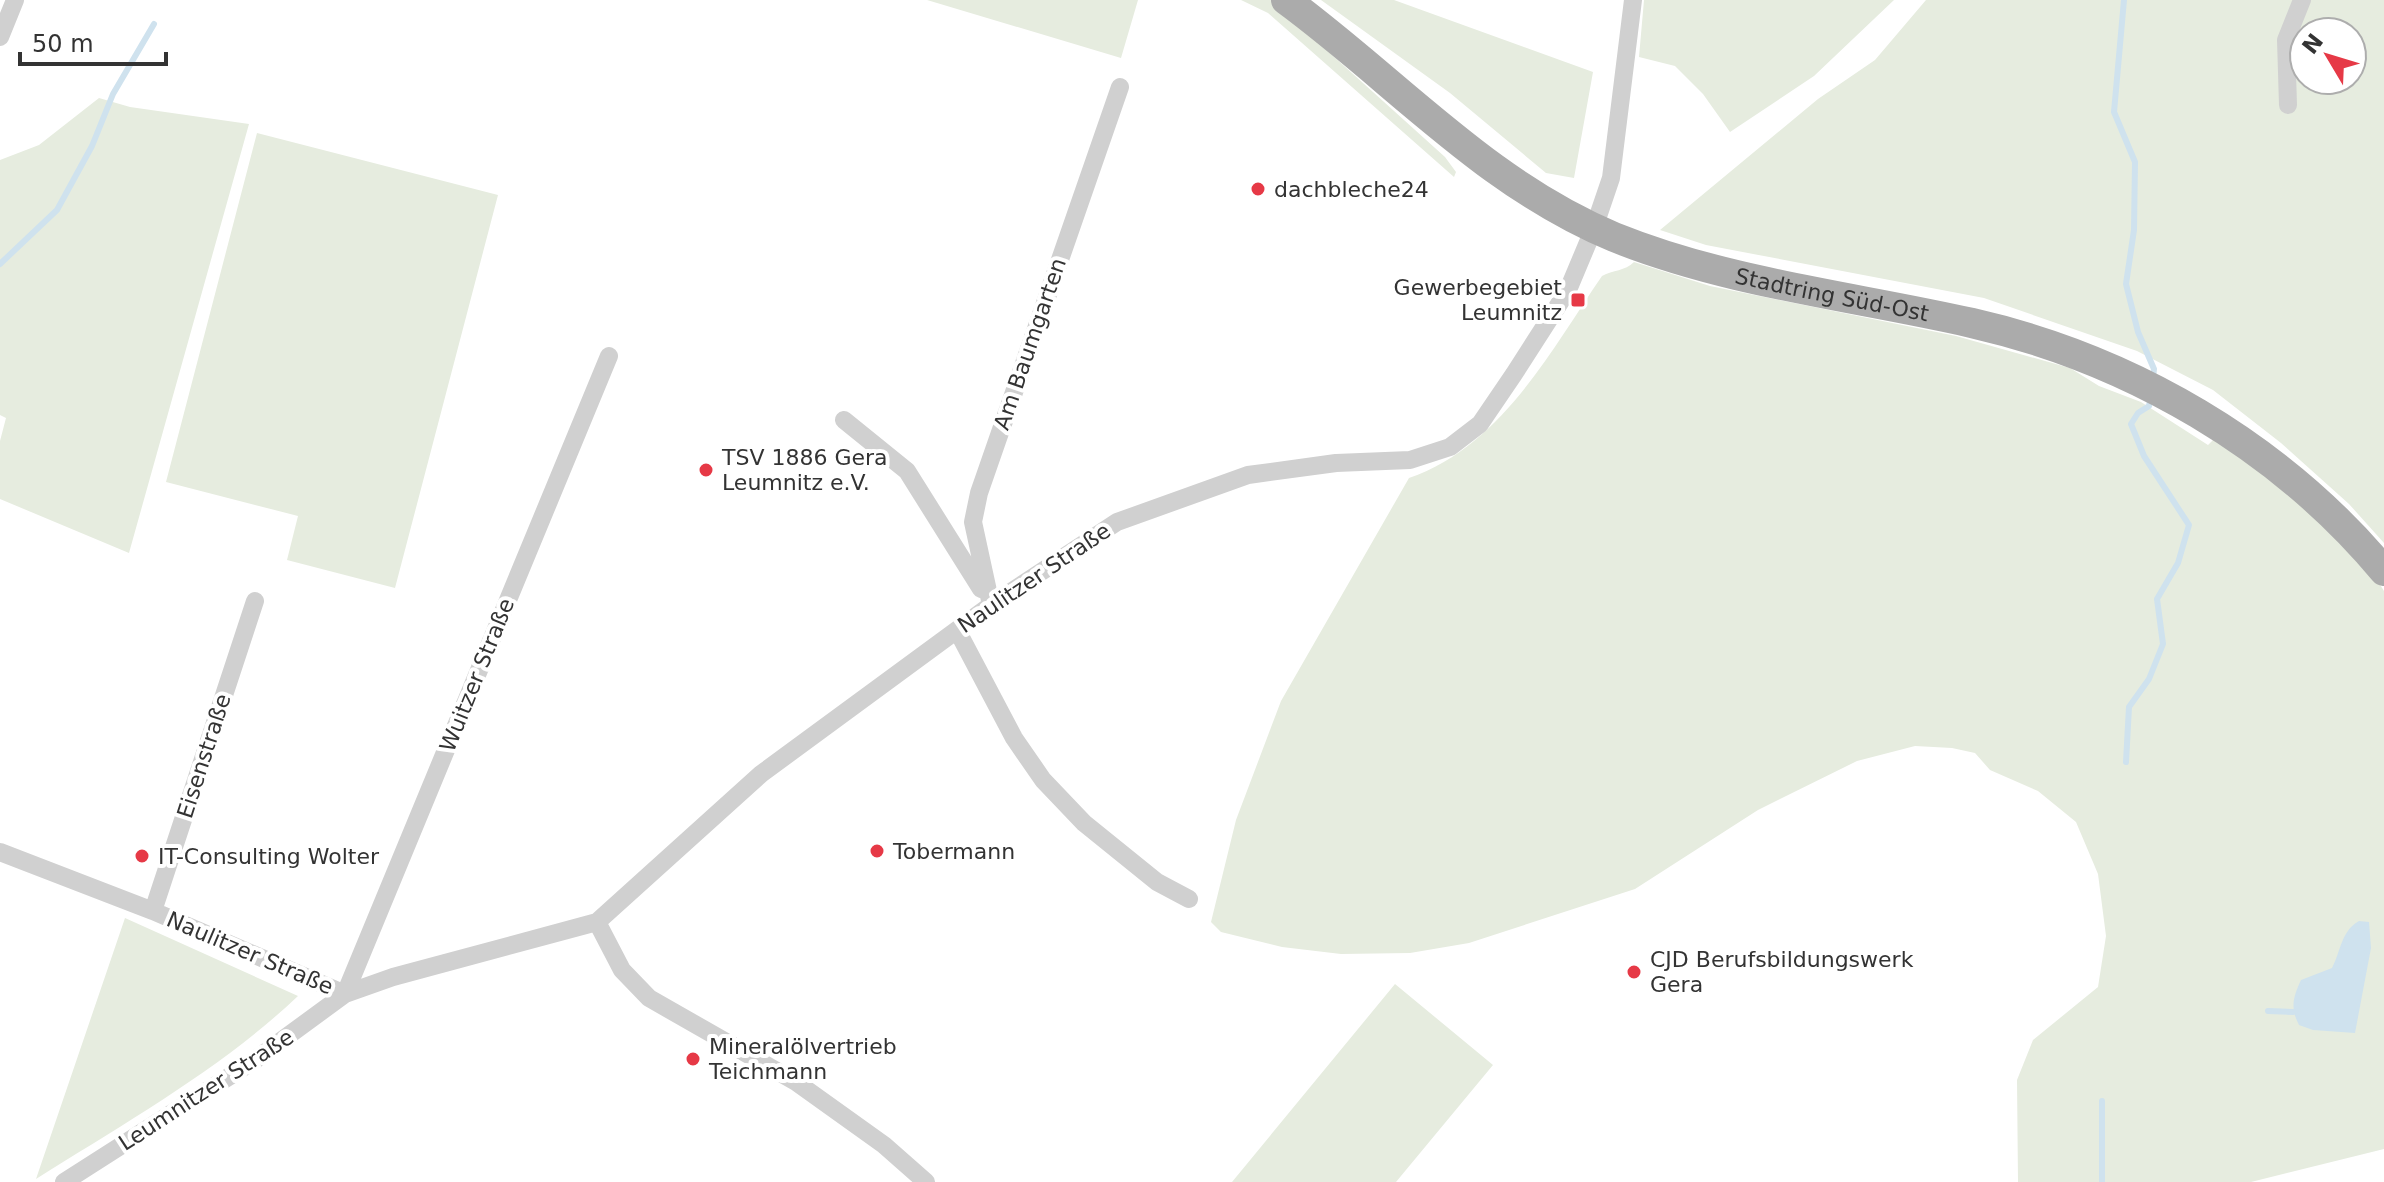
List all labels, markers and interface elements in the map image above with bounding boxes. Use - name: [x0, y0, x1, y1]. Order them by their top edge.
- scale bar: [20, 16, 166, 66]
- north arrow: [2288, 16, 2368, 96]
- text: N: [2297, 29, 2328, 59]
- text: 50 m: [32, 30, 94, 58]
- place label: dachbleche24: [1274, 177, 1429, 202]
- marker: dachbleche24: [1249, 180, 1267, 198]
- street label: Am Baumgarten: [989, 255, 1071, 433]
- street label: Stadtring Süd-Ost: [1733, 263, 1931, 326]
- place label: Gewerbegebiet Leumnitz: [1394, 275, 1562, 325]
- marker: Gewerbegebiet Leumnitz: [1569, 291, 1587, 309]
- place label: TSV 1886 Gera Leumnitz e.V.: [721, 445, 888, 495]
- marker: TSV 1886 Gera Leumnitz e.V.: [697, 461, 715, 479]
- street label: Naulitzer Straße: [953, 518, 1115, 638]
- street label: Wuitzer Straße: [435, 595, 519, 755]
- street label: Eisenstraße: [172, 691, 236, 821]
- place label: Tobermann: [892, 839, 1015, 864]
- marker: Tobermann: [868, 842, 886, 860]
- place label: IT-Consulting Wolter: [158, 844, 380, 869]
- marker: IT-Consulting Wolter: [133, 847, 151, 865]
- street label: Naulitzer Straße: [163, 907, 337, 999]
- place label: CJD Berufsbildungswerk Gera: [1650, 947, 1914, 997]
- marker: CJD Berufsbildungswerk Gera: [1625, 963, 1643, 981]
- street label: Leumnitzer Straße: [114, 1024, 298, 1156]
- place label: Mineralölvertrieb Teichmann: [708, 1034, 897, 1084]
- marker: Mineralölvertrieb Teichmann: [684, 1050, 702, 1068]

